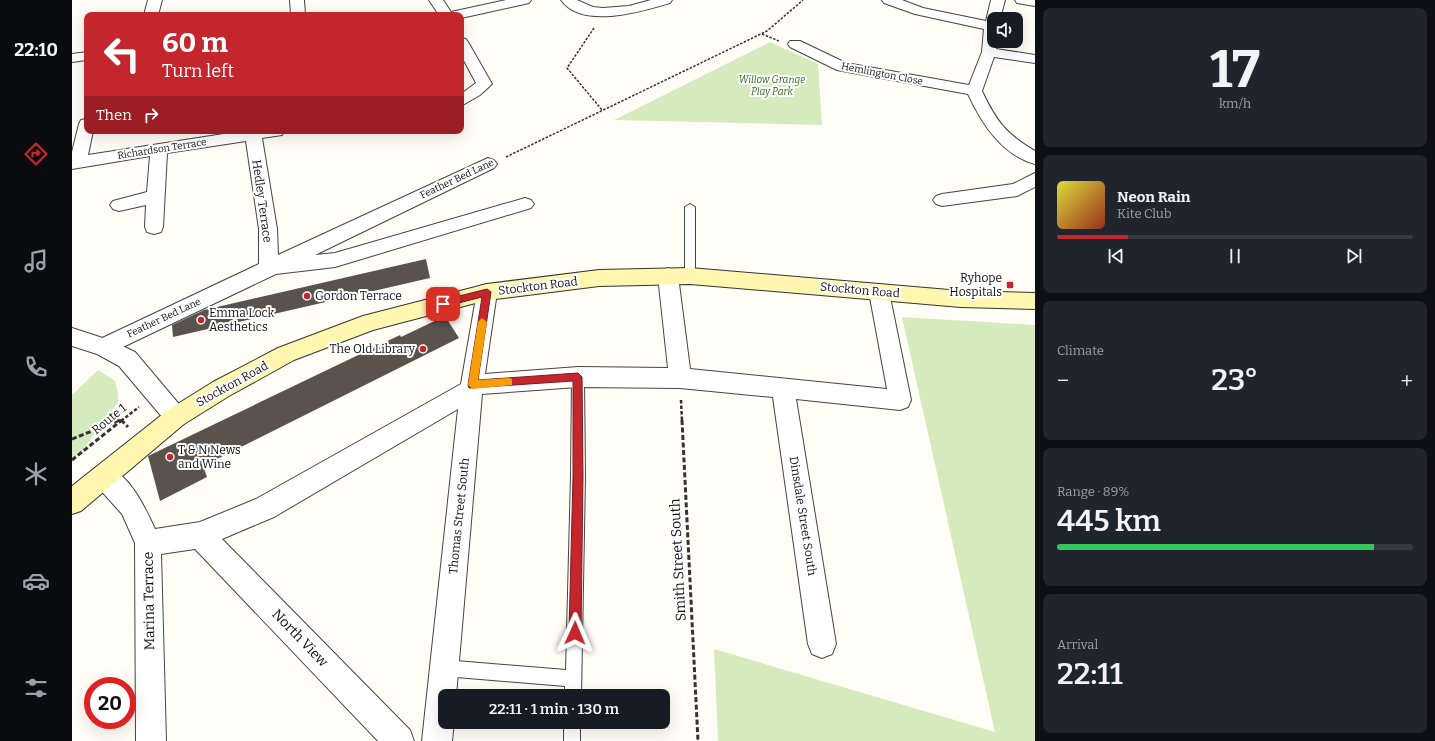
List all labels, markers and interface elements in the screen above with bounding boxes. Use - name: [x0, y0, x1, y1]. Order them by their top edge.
- map controls: [987, 12, 1023, 48]
- button: sound: [987, 12, 1023, 48]
- text: 60 m: [162, 26, 228, 59]
- icon: left: [96, 28, 148, 80]
- text: 17: [1210, 38, 1260, 101]
- text: 22:10: [14, 39, 58, 61]
- text: Turn left: [162, 60, 234, 82]
- street label: Hemlington Close: [840, 60, 924, 88]
- park label: Willow Grange Play Park: [739, 74, 805, 98]
- text: km/h: [1219, 96, 1251, 111]
- icon: right: [140, 104, 162, 126]
- text: Then: [96, 106, 132, 124]
- street label: Richardson Terrace: [117, 136, 207, 162]
- icon: directions: [22, 140, 50, 168]
- street label: Feather Bed Lane: [418, 157, 496, 201]
- street label: Hedley Terrace: [249, 159, 275, 243]
- text: Neon Rain: [1117, 188, 1190, 206]
- text: Kite Club: [1117, 206, 1171, 221]
- icon: previous: [1105, 245, 1127, 267]
- icon: pause: [1224, 245, 1246, 267]
- icon: next: [1343, 245, 1365, 267]
- icon: music: [22, 247, 50, 275]
- place label: Ryhope Hospitals: [949, 271, 1002, 299]
- street label: Stockton Road: [497, 274, 579, 298]
- street label: Stockton Road: [820, 280, 900, 300]
- marker: Ryhope Hospitals: [1005, 280, 1015, 290]
- pin: [426, 287, 460, 321]
- place label: Gordon Terrace: [315, 289, 402, 303]
- marker: Gordon Terrace: [302, 291, 312, 301]
- icon: arrive: [432, 293, 454, 315]
- street label: Feather Bed Lane: [125, 296, 203, 340]
- place label: Emma Lock Aesthetics: [209, 306, 275, 334]
- marker: Emma Lock Aesthetics: [196, 315, 206, 325]
- place label: The Old Library: [330, 342, 416, 356]
- text: Climate: [1057, 343, 1104, 358]
- marker: The Old Library: [418, 344, 428, 354]
- icon: phone: [22, 353, 50, 381]
- street label: Stockton Road: [194, 358, 270, 410]
- text: 23°: [1211, 362, 1258, 398]
- text: −: [1057, 367, 1069, 394]
- text: +: [1400, 367, 1413, 394]
- street label: Route 1: [89, 401, 129, 437]
- place label: T & N News and Wine: [178, 443, 241, 471]
- marker: T & N News and Wine: [165, 452, 175, 462]
- street label: Dinsdale Street South: [787, 455, 819, 577]
- street label: Thomas Street South: [446, 457, 472, 575]
- icon: climate: [22, 460, 50, 488]
- text: Range · 89%: [1057, 484, 1129, 499]
- street label: Smith Street South: [666, 498, 690, 622]
- text: 445 km: [1057, 503, 1161, 539]
- street label: Marina Terrace: [140, 552, 158, 650]
- icon: car: [22, 567, 50, 595]
- street label: North View: [268, 606, 332, 671]
- position arrow: [554, 612, 596, 654]
- text: Arrival: [1057, 637, 1098, 652]
- text: 22:11: [1057, 656, 1123, 692]
- icon: filters: [22, 674, 50, 702]
- speed limit sign: 20: [84, 677, 136, 729]
- text: 22:11 · 1 min · 130 m: [489, 700, 619, 718]

